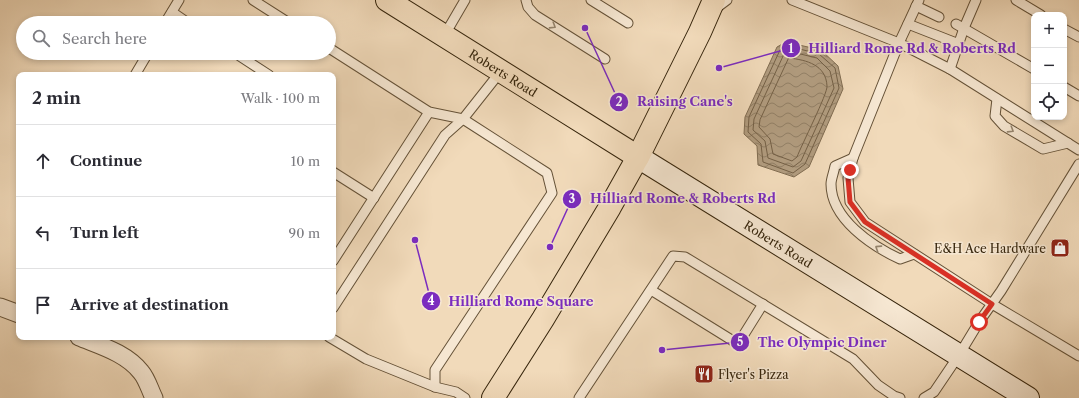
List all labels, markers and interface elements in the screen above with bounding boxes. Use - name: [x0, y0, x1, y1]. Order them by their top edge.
- map controls: [1031, 12, 1067, 120]
- button: +: [1031, 12, 1067, 48]
- search box: [16, 16, 336, 60]
- one-way arrow: [549, 22, 556, 29]
- icon: search: [30, 27, 52, 49]
- text: Search here: [62, 29, 147, 48]
- callout: Hilliard Rome Rd & Roberts Rd: [781, 36, 1024, 61]
- text: Hilliard Rome Rd & Roberts Rd: [808, 40, 1016, 56]
- text: 1: [788, 41, 794, 56]
- street label: Roberts Road: [466, 46, 541, 100]
- button: −: [1031, 48, 1067, 84]
- button: locate: [1031, 84, 1067, 120]
- text: 2 min: [32, 88, 81, 108]
- callout: Raising Cane's: [609, 89, 741, 114]
- text: Walk · 100 m: [241, 90, 320, 106]
- text: Raising Cane's: [637, 93, 733, 109]
- text: 2: [615, 94, 623, 109]
- one-way arrow: [1007, 125, 1014, 132]
- icon: ahead: [32, 150, 54, 172]
- text: Continue: [70, 151, 142, 170]
- text: 10 m: [291, 153, 320, 169]
- route end: [841, 161, 859, 179]
- callout: Hilliard Rome & Roberts Rd: [562, 186, 784, 211]
- text: Hilliard Rome & Roberts Rd: [590, 190, 776, 206]
- text: 3: [569, 191, 576, 206]
- street label: Roberts Road: [741, 217, 816, 271]
- icon: left: [32, 222, 54, 244]
- text: Turn left: [70, 223, 139, 242]
- text: 90 m: [289, 225, 320, 241]
- shop icon: E&H Ace Hardware: [1049, 237, 1071, 259]
- place label: E&H Ace Hardware: [934, 241, 1046, 256]
- one-way arrow: [875, 245, 882, 252]
- callout: Hilliard Rome Square: [421, 289, 602, 314]
- text: 4: [427, 293, 435, 308]
- text: Hilliard Rome Square: [448, 293, 594, 309]
- icon: arrive: [32, 294, 54, 316]
- text: Arrive at destination: [70, 295, 229, 314]
- route start: [970, 313, 988, 331]
- callout: The Olympic Diner: [730, 330, 895, 355]
- text: 5: [737, 334, 744, 349]
- text: The Olympic Diner: [757, 334, 887, 350]
- restaurant icon: Flyer's Pizza: [693, 363, 715, 385]
- place label: Flyer's Pizza: [718, 367, 789, 382]

